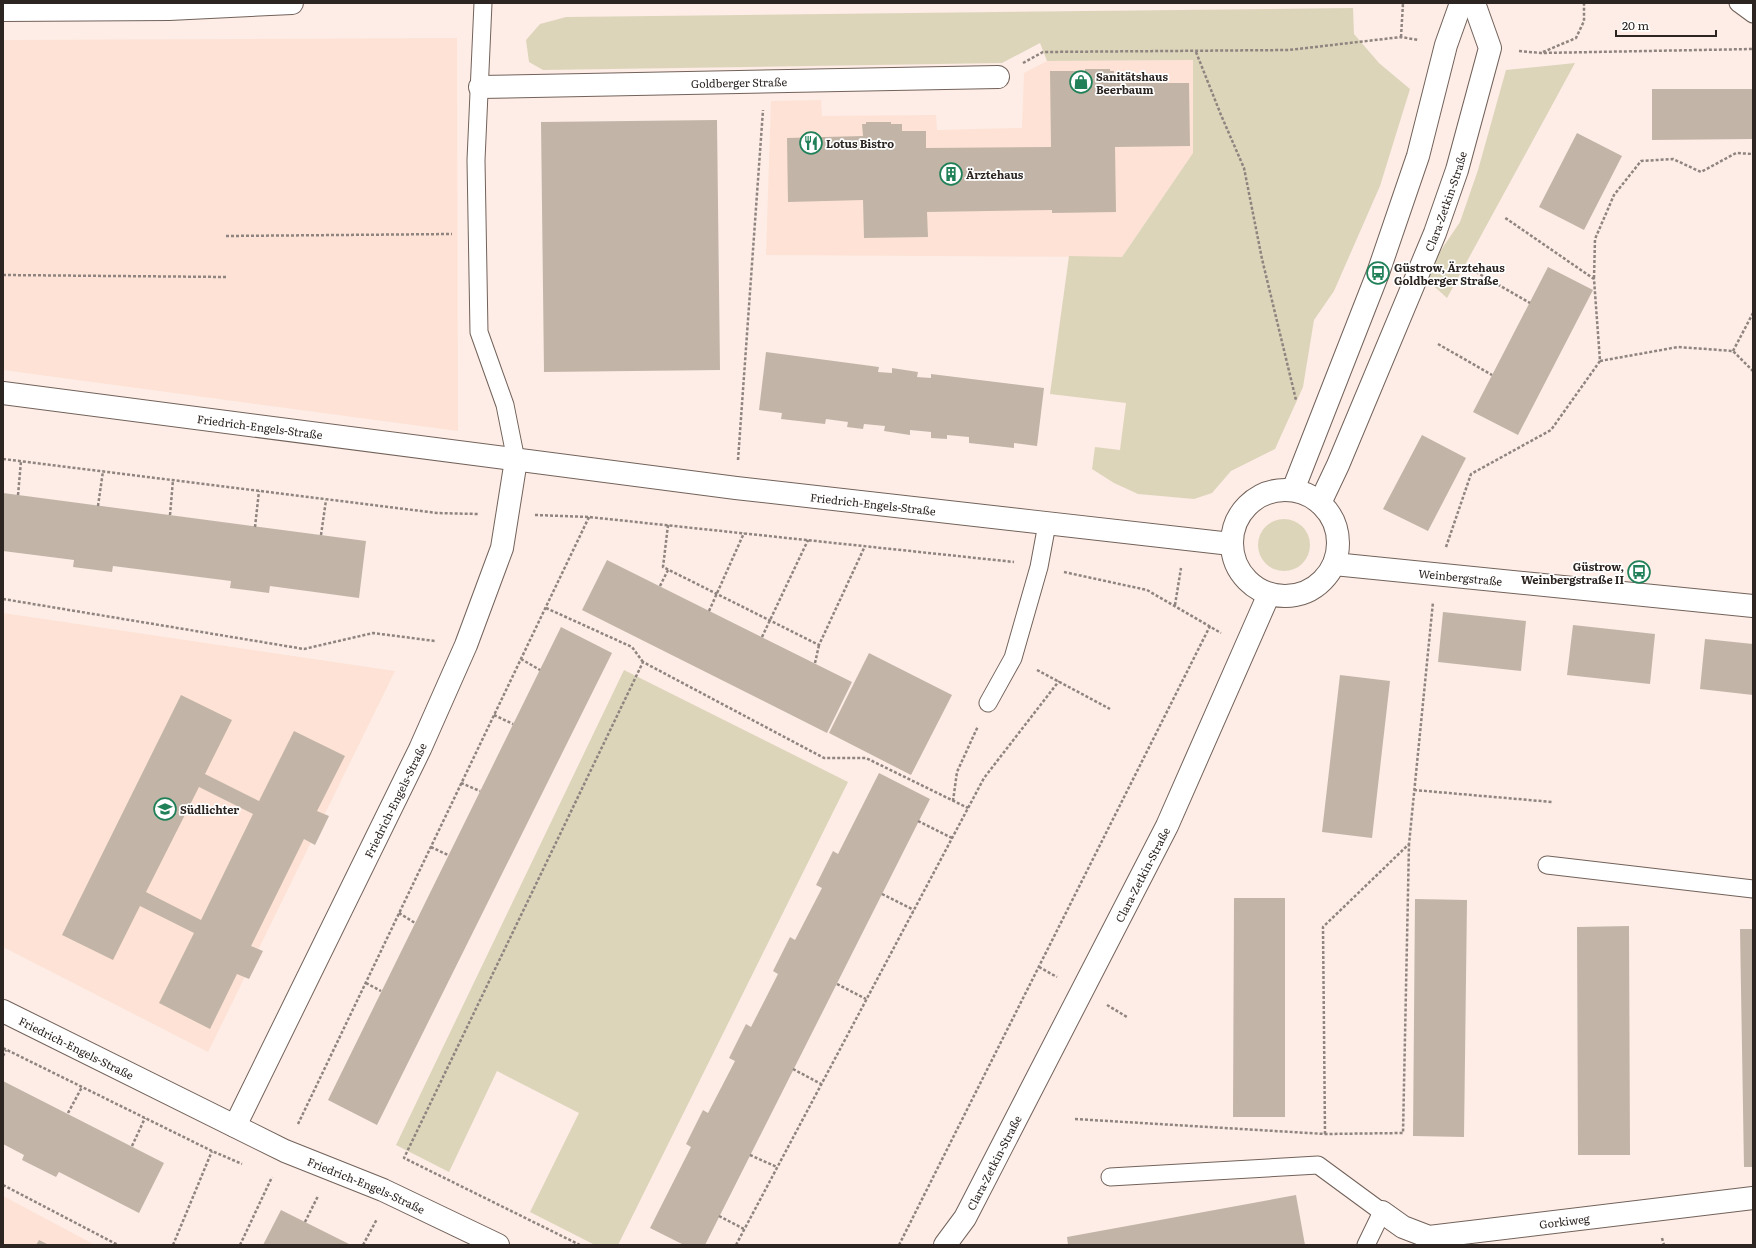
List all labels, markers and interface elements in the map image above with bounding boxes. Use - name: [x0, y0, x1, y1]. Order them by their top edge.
- scale bar: [1616, 12, 1716, 38]
- text: 20 m: [1622, 16, 1649, 34]
- place label: Sanitätshaus Beerbaum: [1096, 68, 1168, 97]
- shop icon: Sanitätshaus Beerbaum: [1068, 69, 1094, 95]
- street label: Goldberger Straße: [691, 73, 788, 91]
- restaurant icon: Lotus Bistro: [798, 130, 824, 156]
- place label: Lotus Bistro: [826, 135, 894, 151]
- street label: Clara-Zetkin-Straße: [1420, 149, 1470, 254]
- building icon: Ärztehaus: [938, 161, 964, 187]
- place label: Ärztehaus: [966, 166, 1024, 182]
- place label: Güstrow, Ärztehaus Goldberger Straße: [1394, 259, 1505, 288]
- bus stop icon: Güstrow, Ärztehaus Goldberger Straße: [1365, 260, 1391, 286]
- street label: Friedrich-Engels-Straße: [196, 410, 324, 442]
- street label: Friedrich-Engels-Straße: [809, 488, 937, 519]
- place label: Güstrow, Weinbergstraße II: [1521, 558, 1624, 587]
- bus stop icon: Güstrow, Weinbergstraße II: [1626, 559, 1652, 585]
- street label: Weinbergstraße: [1418, 565, 1503, 589]
- street label: Friedrich-Engels-Straße: [360, 740, 430, 860]
- school or university icon: Südlichter: [152, 796, 178, 822]
- place label: Südlichter: [180, 801, 239, 817]
- street label: Clara-Zetkin-Straße: [1111, 824, 1173, 925]
- street label: Friedrich-Engels-Straße: [16, 1012, 137, 1083]
- street label: Clara-Zetkin-Straße: [962, 1112, 1025, 1213]
- street label: Friedrich-Engels-Straße: [305, 1153, 428, 1217]
- street label: Gorkiweg: [1538, 1210, 1591, 1232]

